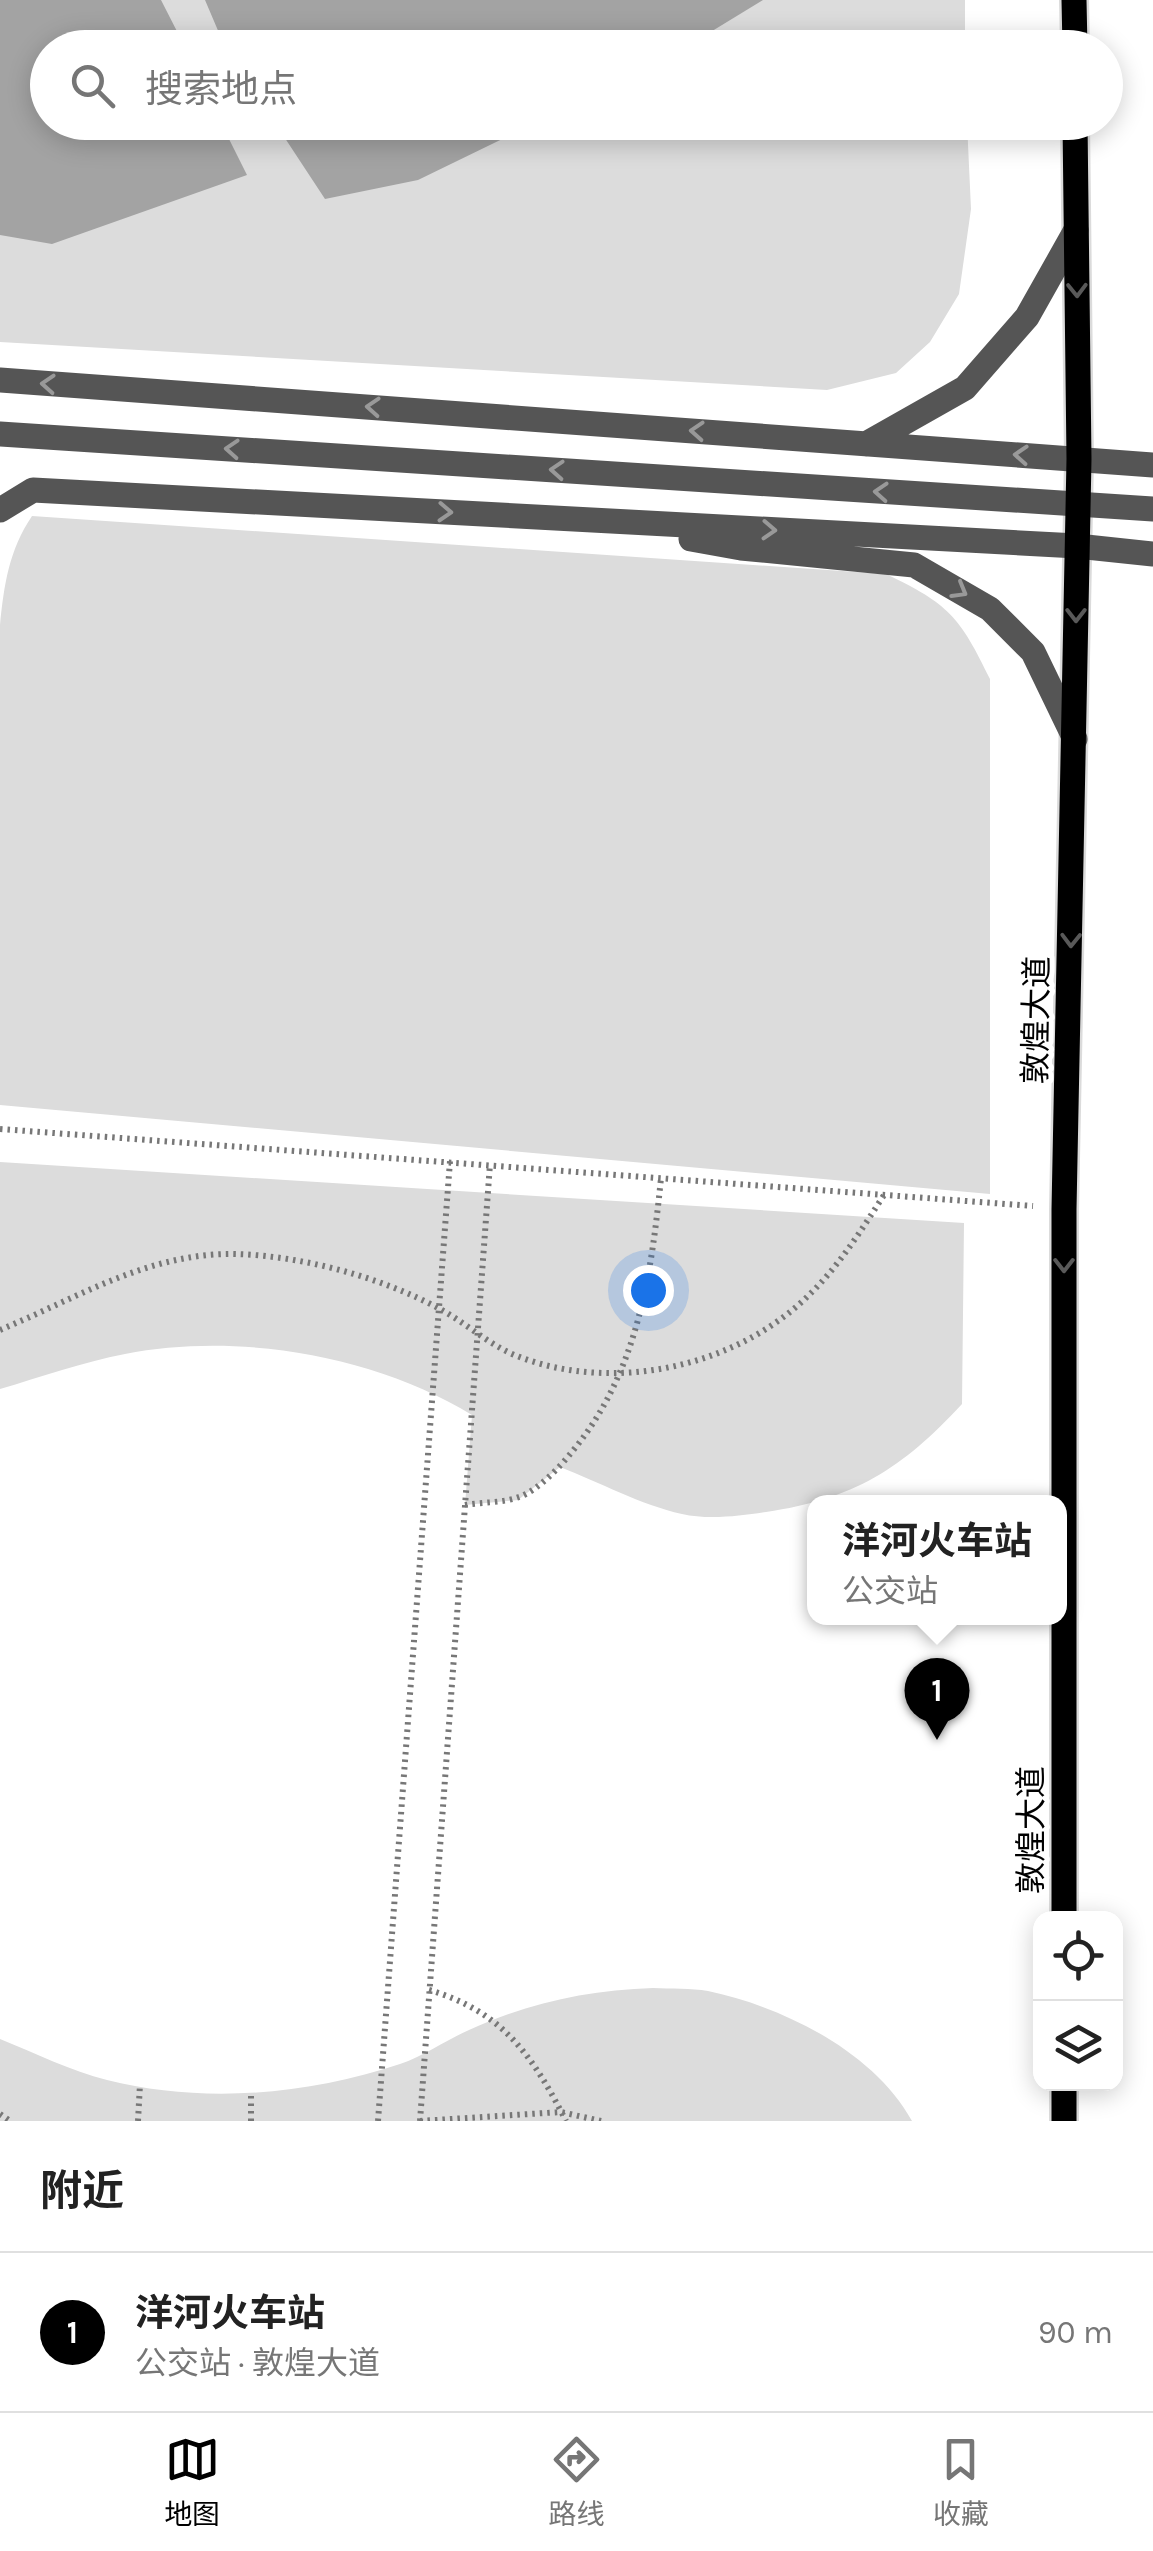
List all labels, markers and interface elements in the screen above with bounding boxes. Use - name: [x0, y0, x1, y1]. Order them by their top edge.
- search box: [30, 30, 1123, 140]
- icon: search: [65, 58, 120, 113]
- text: 搜索地点: [145, 67, 297, 112]
- one-way arrow: [1066, 282, 1088, 298]
- one-way arrow: [40, 373, 56, 395]
- one-way arrow: [364, 397, 380, 419]
- one-way arrow: [688, 421, 704, 443]
- one-way arrow: [224, 439, 240, 460]
- one-way arrow: [1012, 445, 1028, 466]
- one-way arrow: [548, 460, 564, 482]
- one-way arrow: [873, 482, 889, 503]
- one-way arrow: [437, 501, 453, 522]
- one-way arrow: [762, 519, 778, 540]
- one-way arrow: [949, 579, 967, 599]
- one-way arrow: [1065, 608, 1087, 623]
- one-way arrow: [1060, 932, 1082, 948]
- street label: 敦煌大道: [1017, 956, 1056, 1084]
- one-way arrow: [1053, 1258, 1075, 1273]
- your location: [623, 1265, 674, 1316]
- popup: [807, 1495, 1067, 1625]
- text: 洋河火车站: [842, 1519, 1032, 1564]
- text: 公交站: [842, 1573, 938, 1610]
- pin: 1: [904, 1658, 970, 1740]
- street label: 敦煌大道: [1013, 1766, 1050, 1894]
- map controls: [1033, 1911, 1123, 2091]
- button: locate: [1033, 1911, 1123, 2001]
- button: layers: [1033, 2001, 1123, 2091]
- text: 附近: [40, 2166, 124, 2216]
- text: 洋河火车站: [135, 2291, 325, 2336]
- text: 1: [67, 2314, 78, 2351]
- text: 90 m: [1038, 2314, 1113, 2351]
- text: 公交站 · 敦煌大道: [135, 2345, 380, 2382]
- tab: 地图: [164, 2432, 220, 2532]
- tab: 路线: [548, 2432, 605, 2532]
- tab: 收藏: [933, 2432, 989, 2532]

